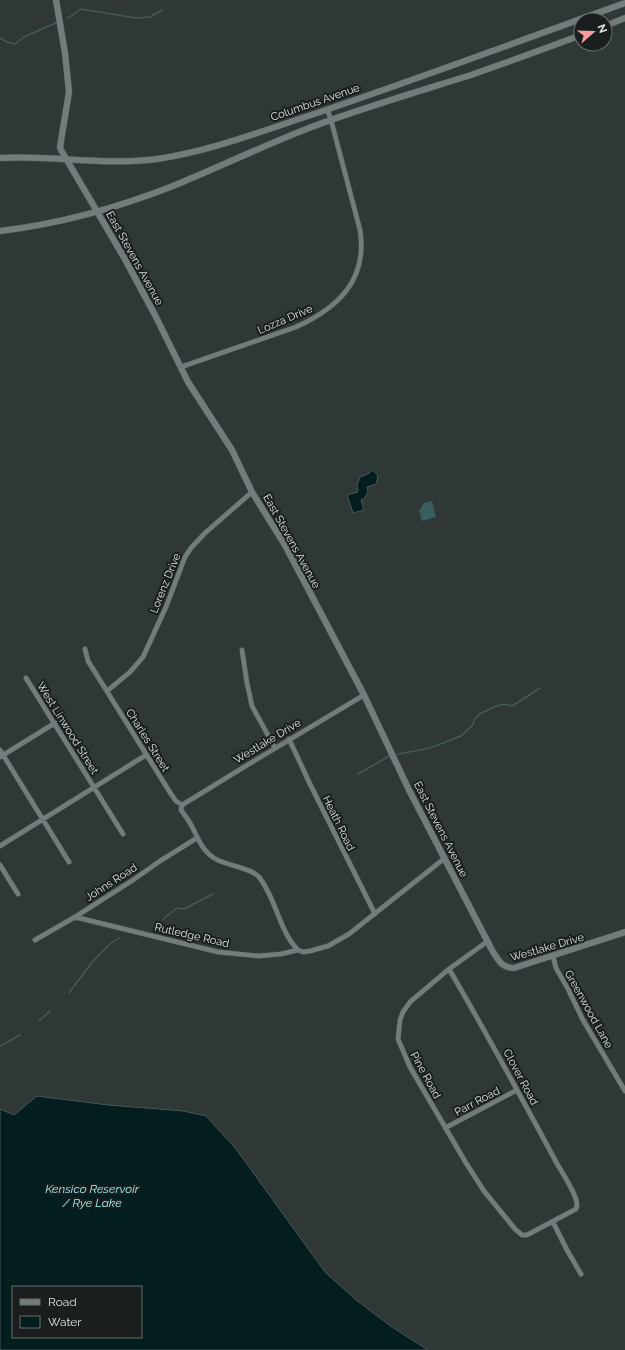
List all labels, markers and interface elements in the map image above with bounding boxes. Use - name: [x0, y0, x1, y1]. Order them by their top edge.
- north arrow: [573, 12, 613, 52]
- text: N: [594, 23, 609, 35]
- street label: Columbus Avenue: [269, 81, 362, 124]
- street label: East Stevens Avenue: [103, 209, 166, 308]
- street label: Lozza Drive: [256, 302, 315, 337]
- street label: East Stevens Avenue: [260, 492, 323, 591]
- street label: Lorenz Drive: [147, 551, 184, 615]
- street label: West Linwood Street: [34, 680, 101, 777]
- street label: Charles Street: [123, 706, 172, 774]
- street label: Westlake Drive: [231, 716, 304, 767]
- street label: East Stevens Avenue: [411, 779, 471, 880]
- street label: Heath Road: [320, 794, 358, 853]
- street label: Johns Road: [83, 861, 140, 904]
- street label: Rutledge Road: [153, 921, 231, 950]
- street label: Westlake Drive: [509, 931, 586, 964]
- street label: Greenwood Lane: [562, 968, 616, 1051]
- street label: Clover Road: [500, 1047, 541, 1108]
- street label: Pine Road: [407, 1050, 444, 1101]
- street label: Parr Road: [452, 1084, 502, 1119]
- water label: Kensico Reservoir / Rye Lake: [45, 1182, 140, 1210]
- legend: [12, 1286, 142, 1338]
- text: Road: [48, 1295, 77, 1309]
- text: Water: [48, 1315, 82, 1329]

